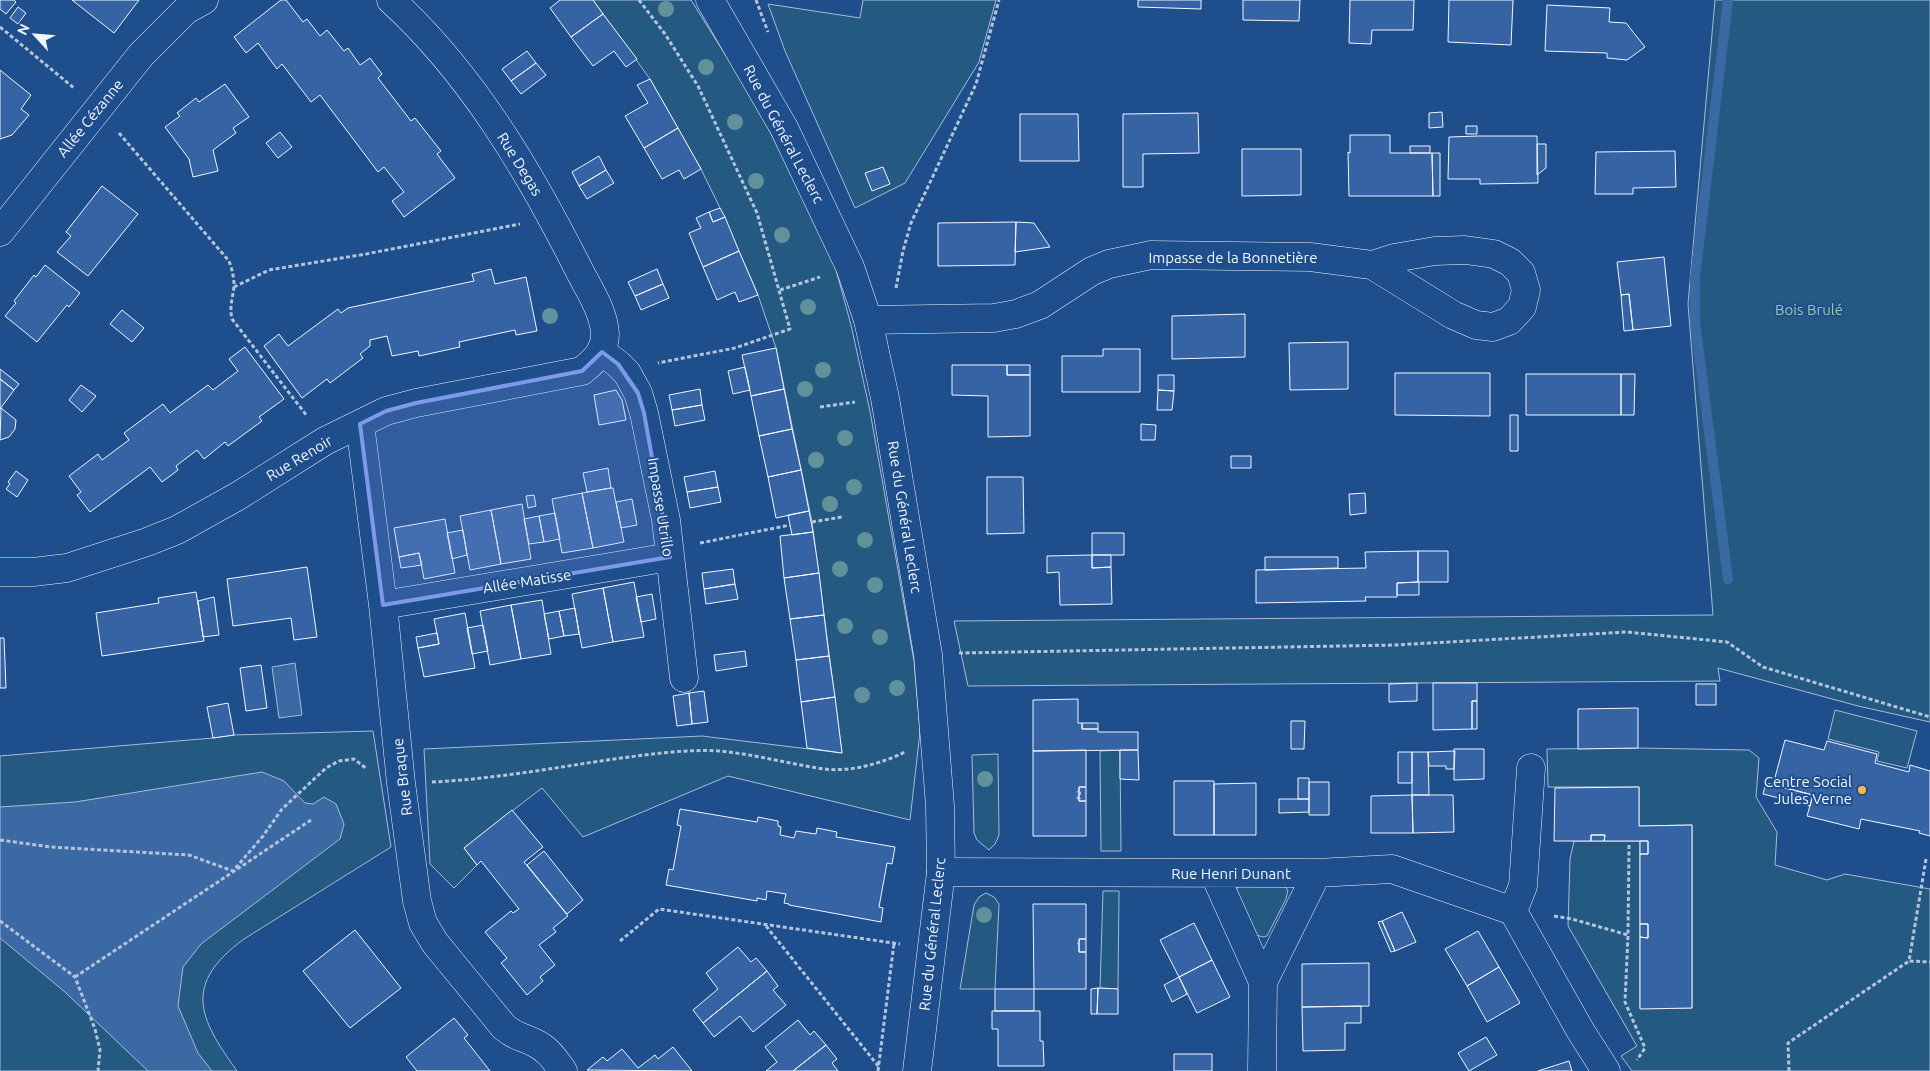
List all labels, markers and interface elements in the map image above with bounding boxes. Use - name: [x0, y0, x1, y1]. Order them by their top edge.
- north arrow: [10, 10, 60, 60]
- text: N: [14, 21, 33, 38]
- street label: Rue du Général Leclerc: [740, 62, 828, 206]
- street label: Allée Cézanne: [53, 76, 127, 160]
- street label: Rue Degas: [494, 129, 546, 199]
- street label: Impasse de la Bonnetière: [1148, 249, 1318, 266]
- park label: Bois Brulé: [1775, 301, 1843, 318]
- street label: Rue Renoir: [263, 432, 335, 484]
- street label: Rue du Général Leclerc: [885, 440, 925, 594]
- street label: Impasse Utrillo: [645, 456, 677, 558]
- street label: Allée Matisse: [482, 566, 572, 596]
- street label: Rue Braque: [389, 737, 415, 817]
- place label: Centre Social Jules Verne: [1764, 773, 1852, 807]
- marker: Centre Social Jules Verne: [1856, 784, 1868, 796]
- house number: 2: [1076, 788, 1082, 801]
- street label: Rue du Général Leclerc: [915, 857, 949, 1011]
- street label: Rue Henri Dunant: [1171, 865, 1291, 882]
- house number: 1: [1076, 939, 1082, 952]

